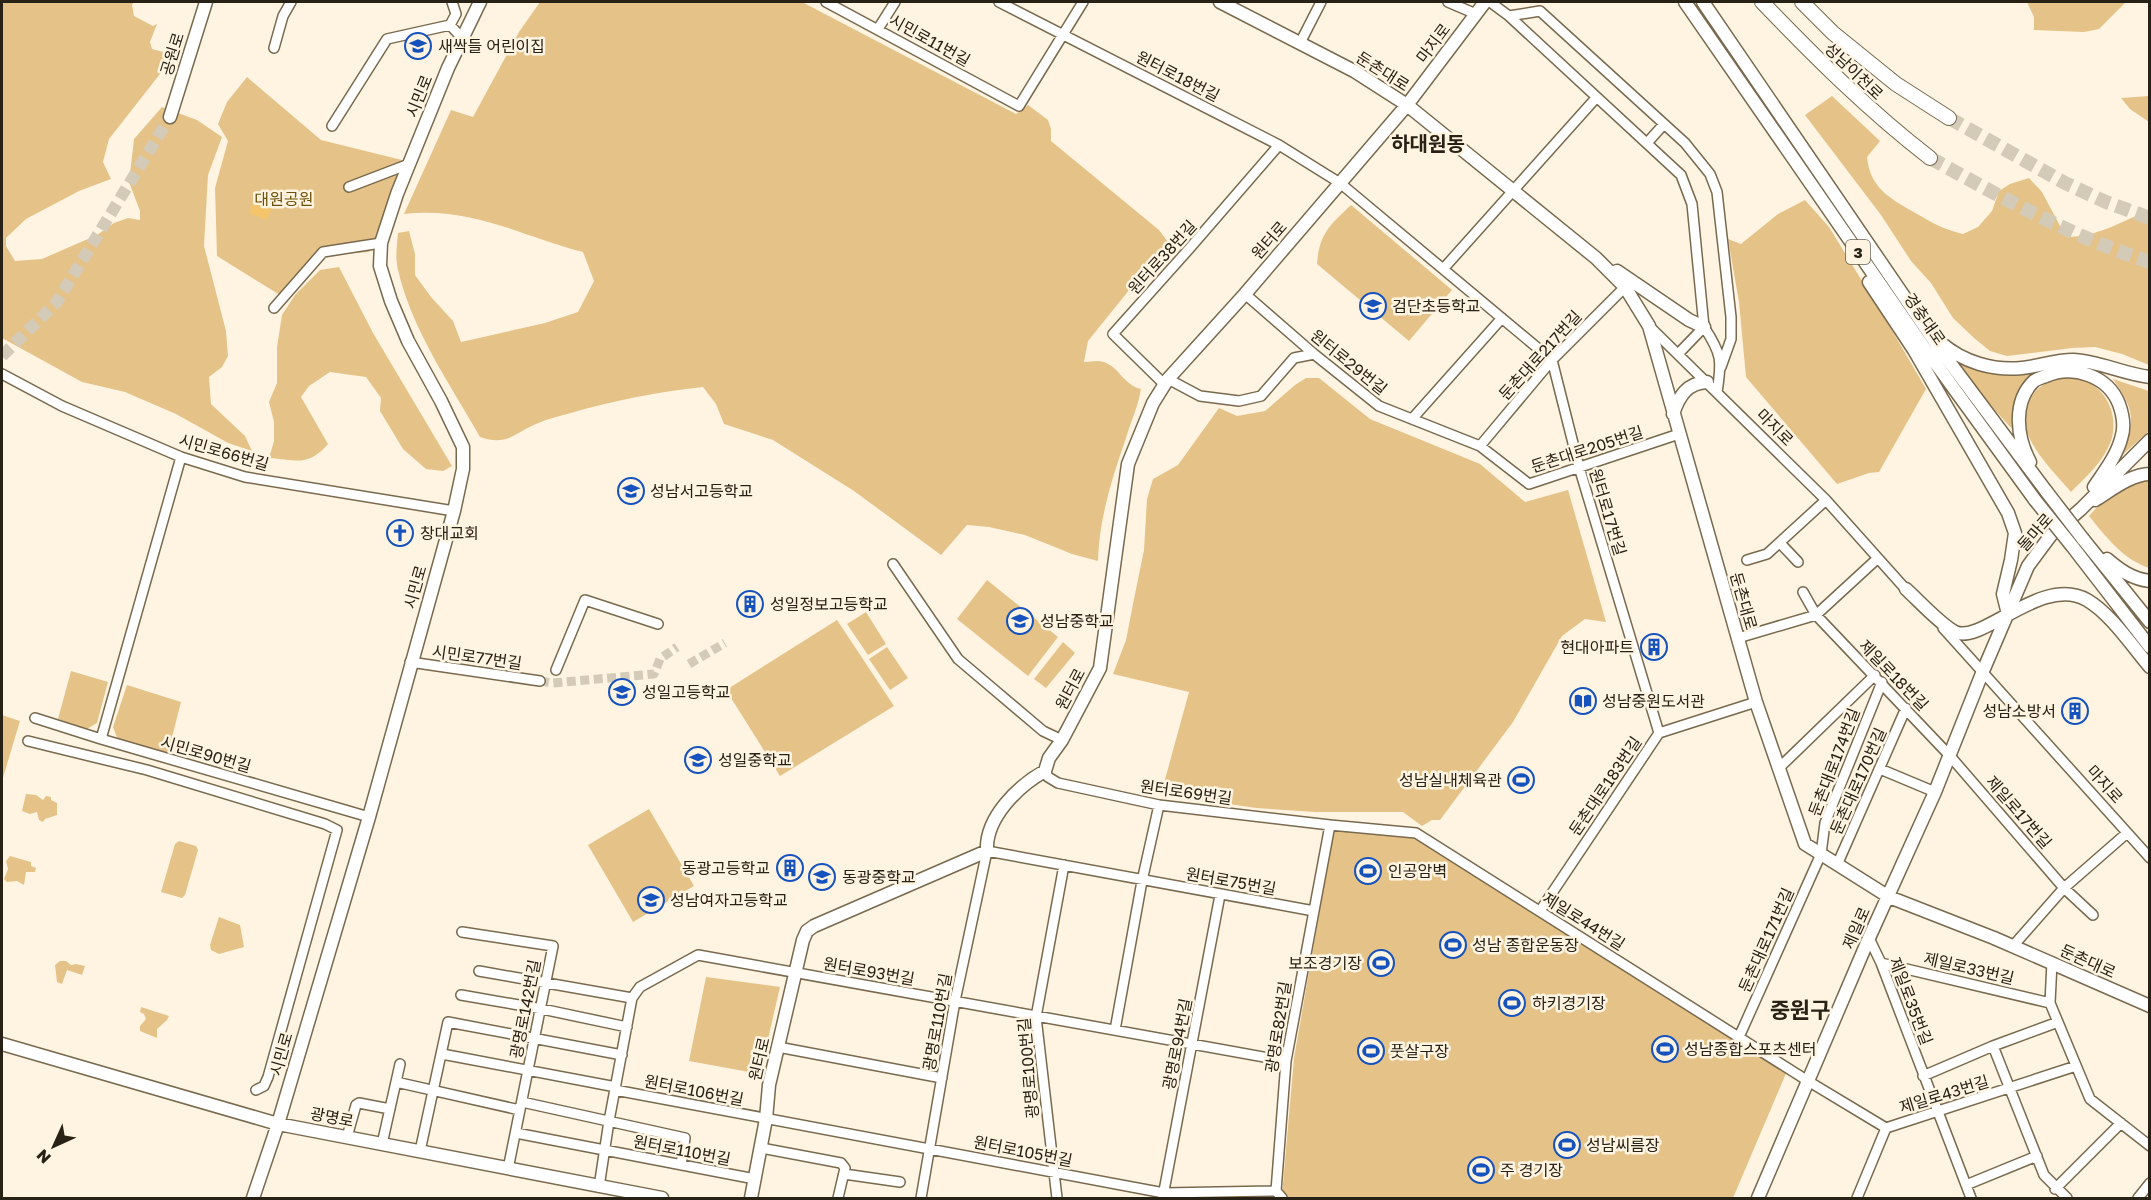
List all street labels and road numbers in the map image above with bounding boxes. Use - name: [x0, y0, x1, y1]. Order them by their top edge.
- street label: 시민로11번길: [886, 10, 974, 70]
- street label: 마지로: [1412, 19, 1454, 67]
- street label: 공원로: [156, 30, 188, 78]
- street label: 성남이천로: [1821, 38, 1888, 104]
- street label: 원터로18번길: [1133, 46, 1223, 106]
- street label: 둔촌대로: [1353, 47, 1413, 95]
- street label: 시민로: [401, 72, 437, 120]
- street label: 원터로38번길: [1124, 216, 1200, 298]
- street label: 원터로: [1247, 217, 1291, 263]
- road number: 3: [1846, 240, 1870, 264]
- street label: 경충대로: [1900, 289, 1950, 349]
- street label: 둔촌대로217번길: [1494, 306, 1586, 404]
- street label: 원터로29번길: [1307, 325, 1391, 399]
- street label: 마지로: [1752, 404, 1798, 450]
- street label: 둔촌대로205번길: [1528, 421, 1646, 477]
- street label: 시민로66번길: [177, 430, 271, 474]
- street label: 원터로17번길: [1585, 466, 1631, 558]
- street label: 돌마로: [2013, 509, 2057, 555]
- street label: 시민로: [399, 563, 431, 611]
- street label: 둔촌대로: [1726, 570, 1762, 632]
- street label: 제일로18번길: [1855, 635, 1933, 715]
- street label: 시민로77번길: [431, 641, 523, 673]
- street label: 원터로: [1051, 665, 1089, 713]
- street label: 둔촌대로174번길: [1804, 705, 1864, 819]
- street label: 둔촌대로170번길: [1826, 725, 1890, 837]
- street label: 시민로90번길: [158, 732, 254, 776]
- street label: 둔촌대로183번길: [1564, 733, 1646, 839]
- street label: 마지로: [2083, 761, 2127, 807]
- street label: 제일로17번길: [1982, 772, 2056, 852]
- street label: 원터로69번길: [1139, 776, 1233, 808]
- street label: 원터로75번길: [1184, 863, 1278, 899]
- street label: 둔촌대로171번길: [1734, 885, 1798, 995]
- street label: 제일로44번길: [1539, 888, 1629, 954]
- street label: 제일로: [1838, 904, 1874, 952]
- street label: 둔촌대로: [2057, 940, 2119, 982]
- street label: 제일로33번길: [1922, 948, 2016, 988]
- street label: 원터로93번길: [822, 953, 916, 989]
- street label: 제일로35번길: [1885, 954, 1937, 1048]
- street label: 광명로142번길: [506, 958, 544, 1060]
- street label: 광명로110번길: [919, 971, 955, 1073]
- street label: 광명로82번길: [1261, 980, 1295, 1074]
- street label: 광명로94번길: [1158, 996, 1196, 1092]
- street label: 광명로100번길: [1014, 1017, 1042, 1119]
- street label: 시민로: [265, 1030, 297, 1078]
- street label: 원터로: [744, 1035, 774, 1083]
- street label: 원터로106번길: [643, 1071, 745, 1109]
- street label: 제일로43번길: [1897, 1071, 1991, 1117]
- street label: 광명로: [308, 1103, 356, 1131]
- street label: 원터로110번길: [631, 1131, 733, 1169]
- street label: 원터로105번길: [972, 1132, 1074, 1170]

